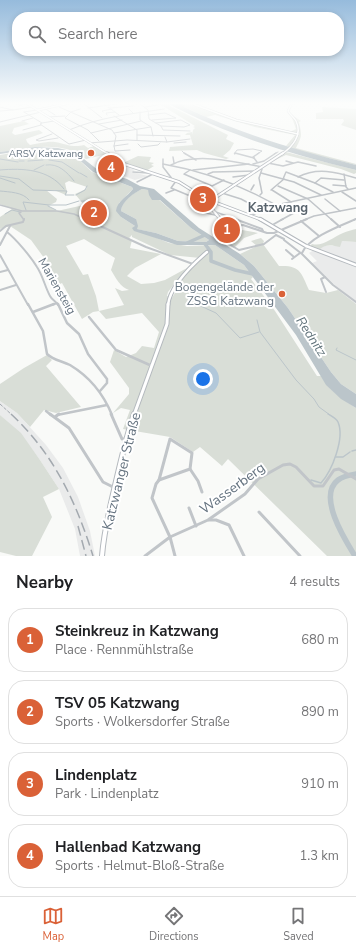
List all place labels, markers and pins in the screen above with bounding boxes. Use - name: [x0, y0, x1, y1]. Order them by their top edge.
- place label: ARSV Katzwang: [9, 147, 83, 161]
- marker: ARSV Katzwang: [86, 148, 96, 158]
- pin: 4: [98, 153, 124, 183]
- pin: 3: [190, 184, 216, 214]
- pin: 2: [81, 198, 107, 228]
- pin: 1: [214, 215, 240, 245]
- place label: Bogengelände der ZSSG Katzwang: [175, 279, 275, 309]
- marker: Bogengelände der ZSSG Katzwang: [277, 289, 287, 299]

